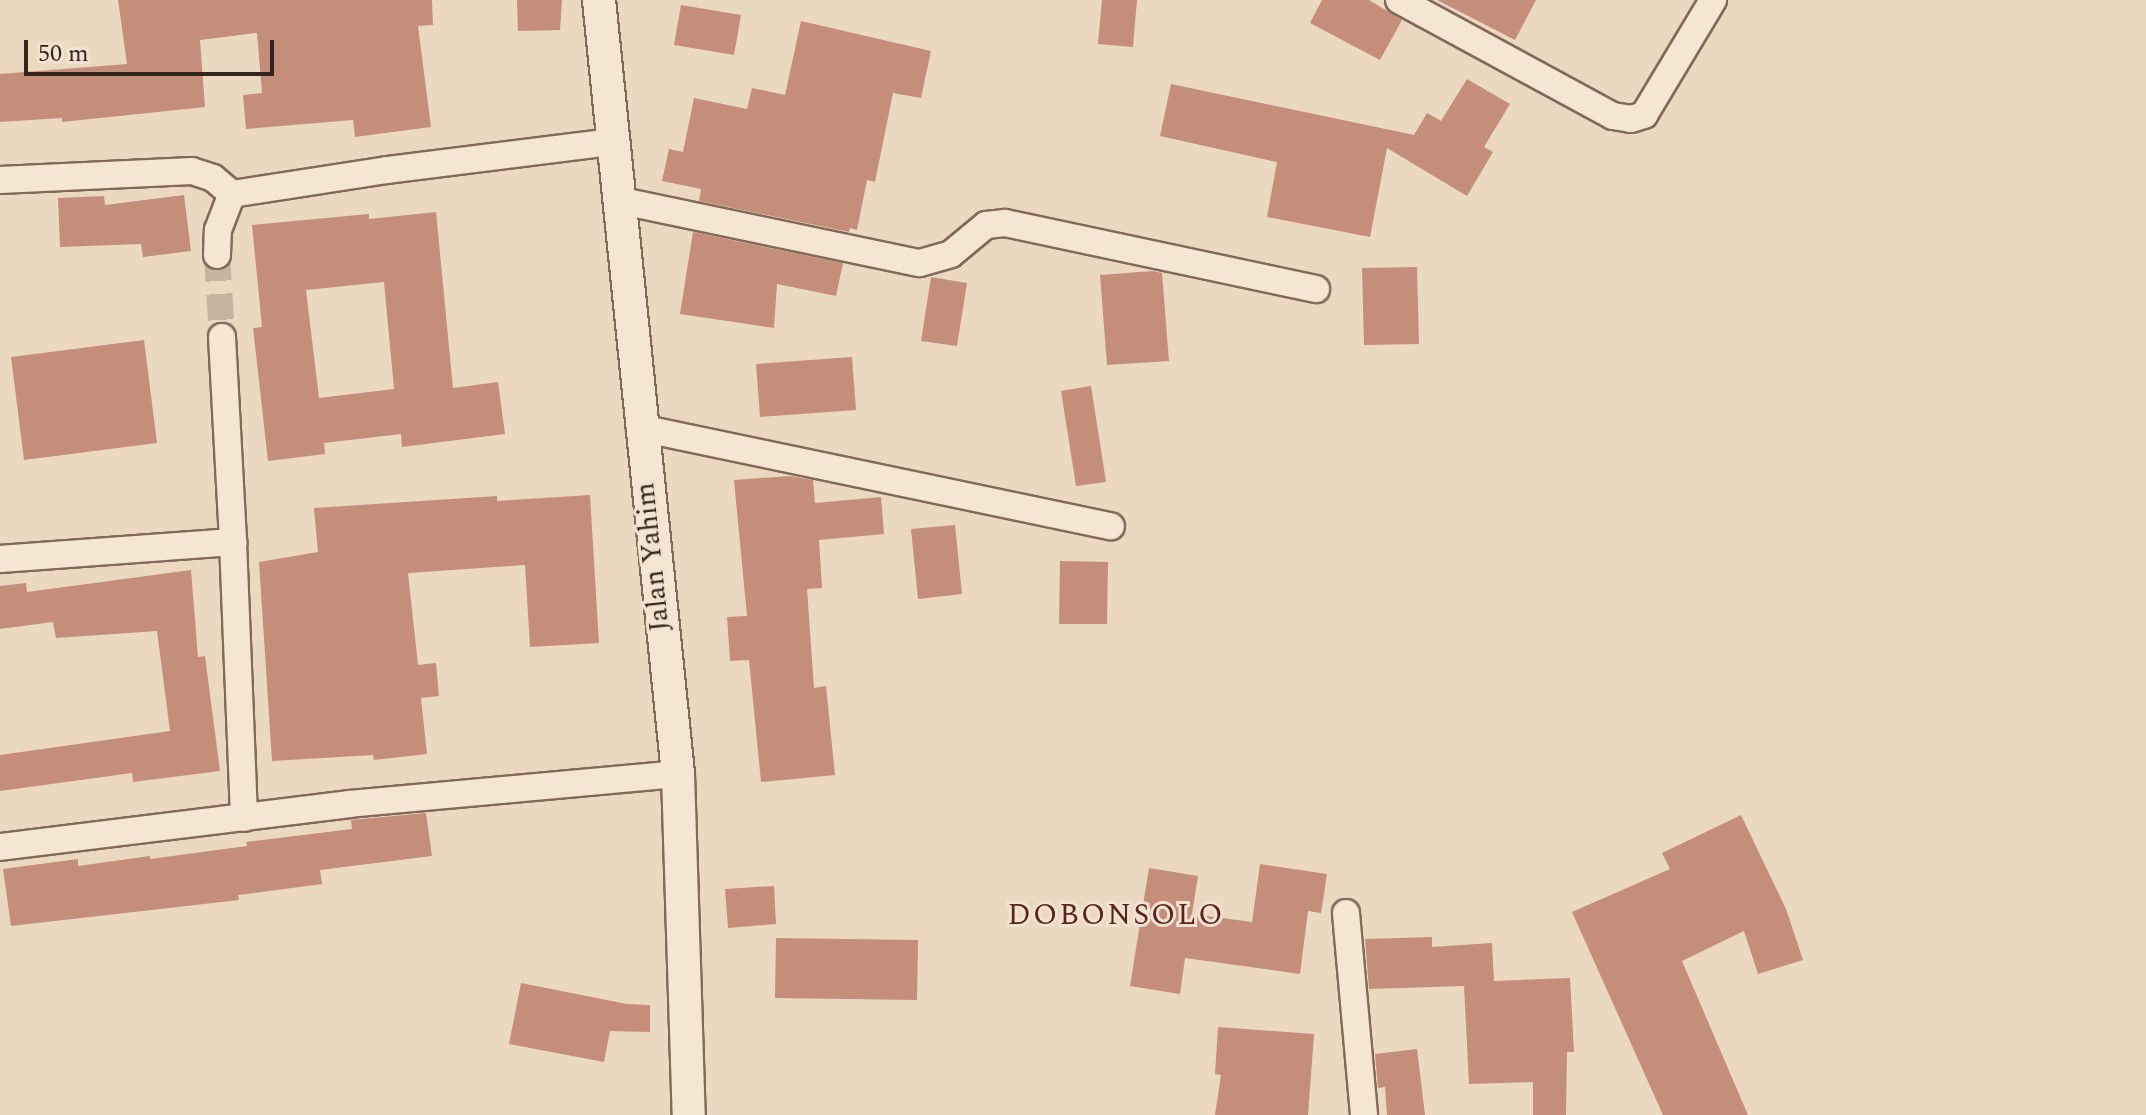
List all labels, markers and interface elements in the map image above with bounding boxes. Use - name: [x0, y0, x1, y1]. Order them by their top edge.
- scale bar: [28, 24, 278, 74]
- text: 50 m: [38, 36, 89, 72]
- street label: Jalan Yahim: [628, 481, 678, 633]
- district label: DOBONSOLO: [1008, 897, 1224, 933]

